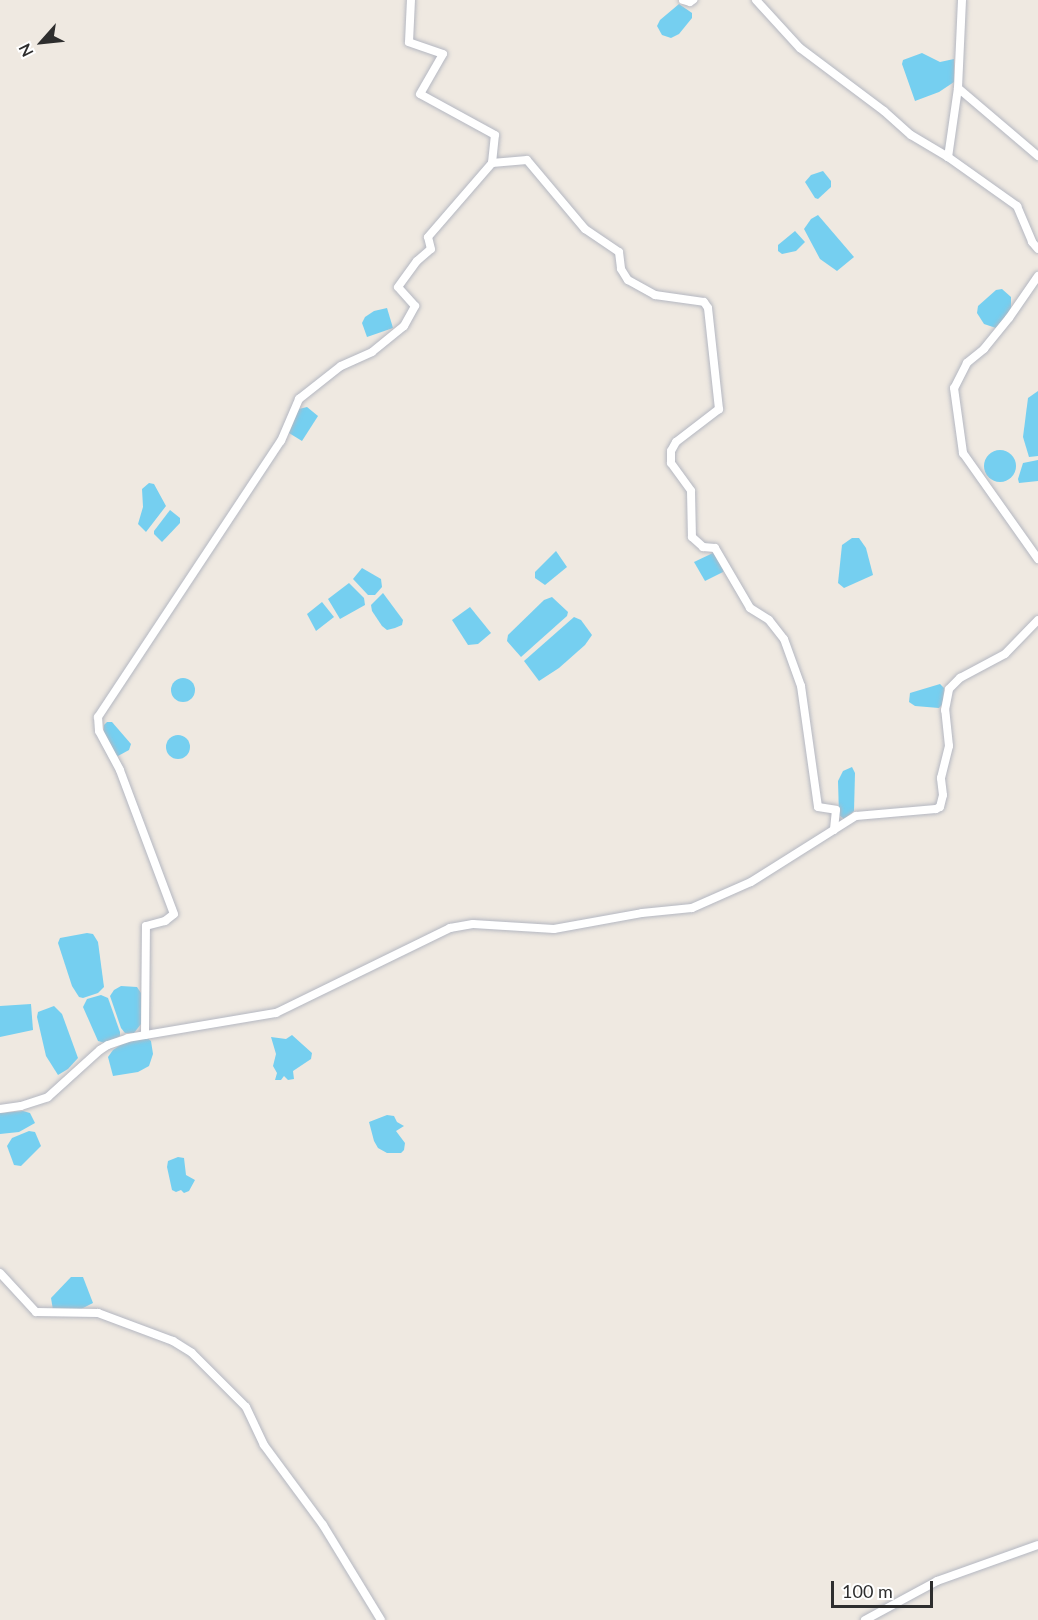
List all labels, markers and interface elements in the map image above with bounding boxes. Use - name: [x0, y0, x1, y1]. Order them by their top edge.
- north arrow: [12, 12, 72, 72]
- text: N: [14, 41, 37, 60]
- scale bar: [834, 1569, 936, 1607]
- text: 100 m: [842, 1580, 893, 1602]

